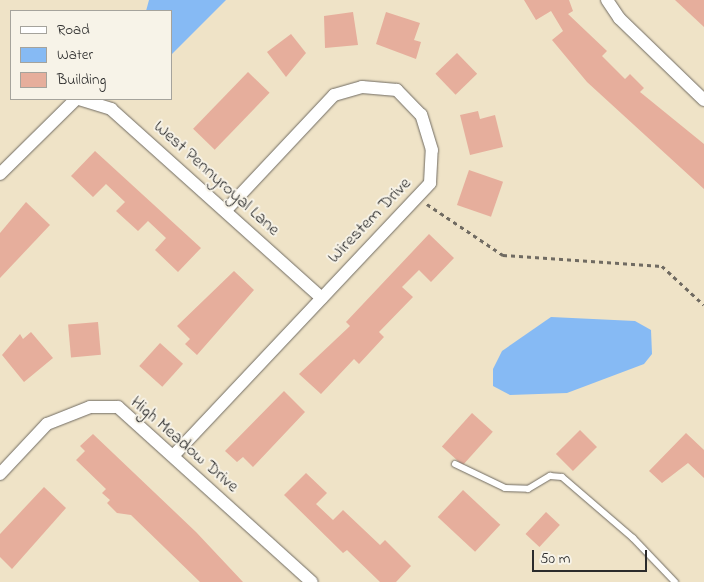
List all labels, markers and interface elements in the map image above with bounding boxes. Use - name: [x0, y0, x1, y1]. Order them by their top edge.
- legend: [10, 10, 172, 100]
- text: Road: [57, 19, 90, 41]
- text: Water: [57, 44, 93, 66]
- text: Building: [57, 69, 106, 91]
- street label: West Pennyroyal Lane: [148, 117, 284, 241]
- street label: Wirestem Drive: [324, 174, 416, 268]
- street label: High Meadow Drive: [126, 392, 242, 498]
- scale bar: [534, 540, 649, 572]
- text: 50 m: [540, 548, 570, 570]

